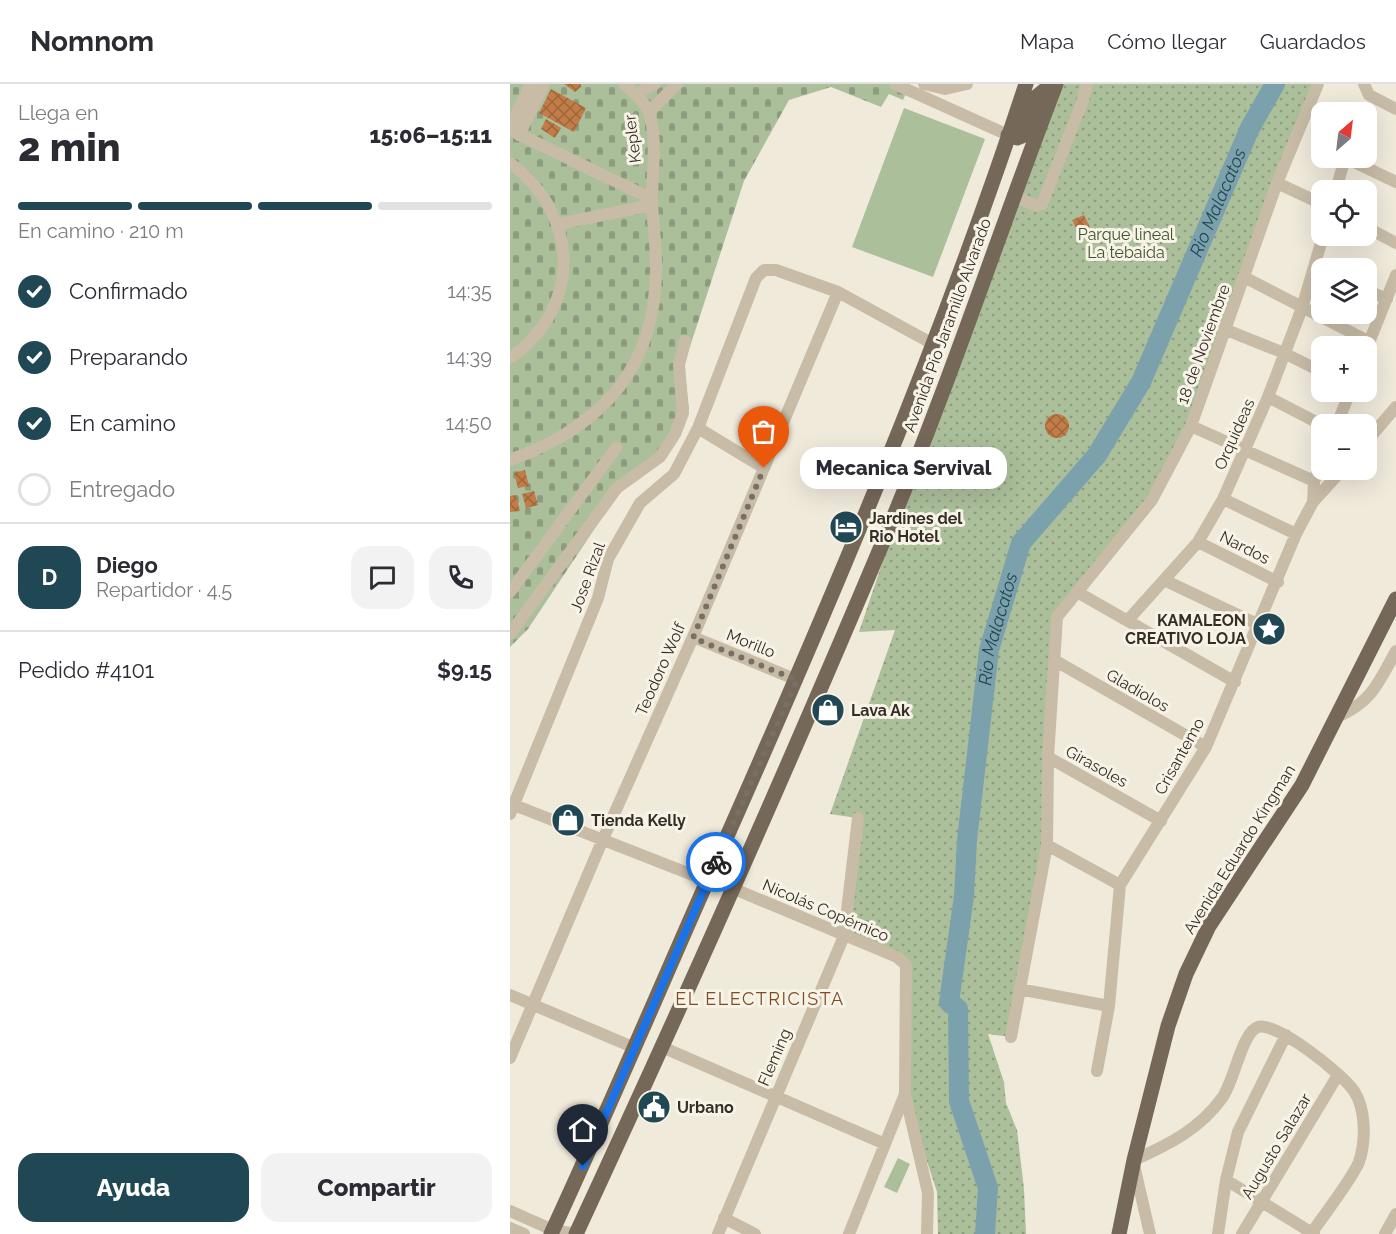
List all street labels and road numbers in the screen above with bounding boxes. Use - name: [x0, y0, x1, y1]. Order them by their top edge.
- street label: Kepler: [620, 113, 645, 164]
- street label: Avenida Pío Jaramillo Alvarado: [900, 216, 995, 435]
- street label: 18 de Noviembre: [1173, 282, 1234, 407]
- street label: Orquideas: [1210, 395, 1259, 473]
- street label: Nardos: [1217, 527, 1273, 568]
- street label: Jose Rizal: [566, 539, 609, 615]
- street label: Teodoro Wolf: [632, 619, 690, 719]
- street label: Morillo: [724, 625, 778, 662]
- street label: Gladiolos: [1103, 665, 1173, 716]
- street label: Crisantemo: [1151, 715, 1208, 798]
- street label: Girasoles: [1062, 742, 1131, 791]
- street label: Avenida Eduardo Kingman: [1179, 761, 1299, 937]
- street label: Nicolás Copérnico: [760, 875, 892, 946]
- street label: Fleming: [754, 1026, 795, 1089]
- street label: Augusto Salazar: [1237, 1090, 1316, 1202]

